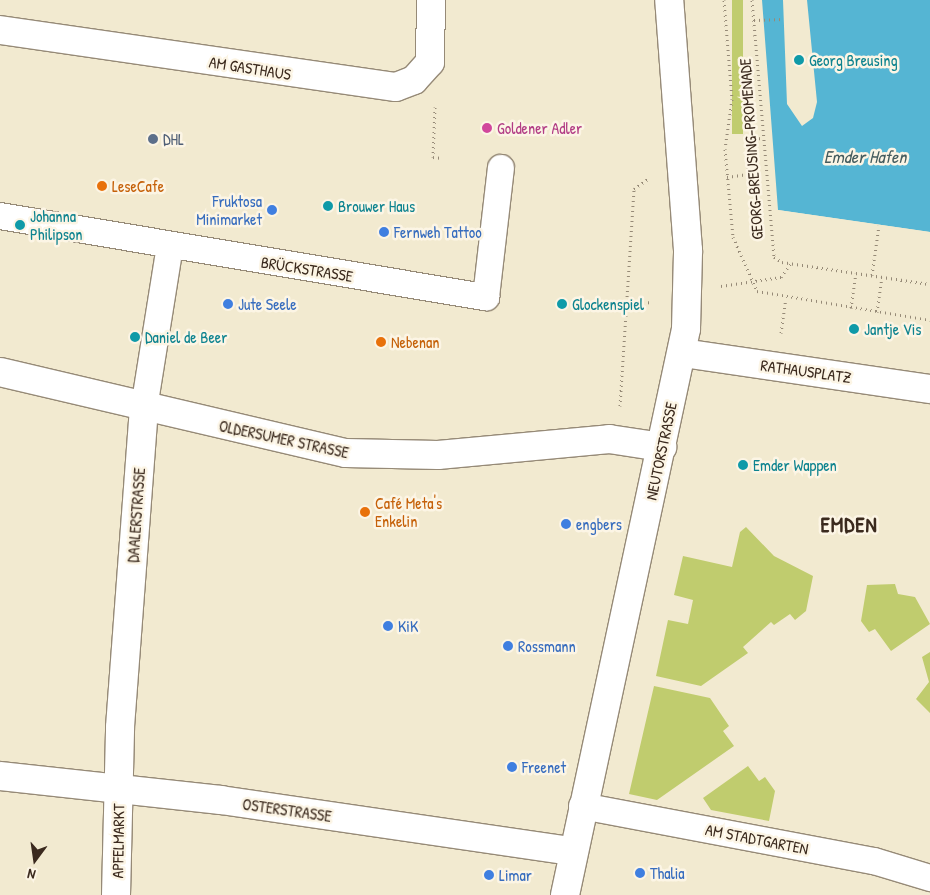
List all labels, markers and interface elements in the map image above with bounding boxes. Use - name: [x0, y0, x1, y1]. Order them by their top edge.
- place label: Georg Breusing: [809, 50, 898, 70]
- street label: AM GASTHAUS: [208, 52, 292, 84]
- marker: Georg Breusing: [793, 54, 805, 66]
- street label: GEORG-BREUSING-PROMENADE: [735, 58, 767, 240]
- place label: Goldener Adler: [497, 118, 582, 138]
- marker: Goldener Adler: [481, 122, 493, 134]
- place label: DHL: [163, 129, 184, 149]
- marker: DHL: [147, 133, 159, 145]
- water label: Emder Hafen: [824, 146, 906, 168]
- place label: LeseCafe: [112, 176, 164, 196]
- marker: LeseCafe: [96, 180, 108, 192]
- place label: Fruktosa Minimarket: [196, 191, 262, 229]
- place label: Brouwer Haus: [338, 196, 415, 216]
- marker: Brouwer Haus: [322, 200, 334, 212]
- marker: Fruktosa Minimarket: [266, 204, 278, 216]
- place label: Johanna Philipson: [30, 206, 83, 244]
- marker: Johanna Philipson: [14, 219, 26, 231]
- place label: Fernweh Tattoo: [394, 222, 482, 242]
- marker: Fernweh Tattoo: [378, 226, 390, 238]
- street label: BRÜCKSTRASSE: [260, 252, 354, 286]
- place label: Jute Seele: [238, 294, 297, 314]
- place label: Glockenspiel: [572, 294, 644, 314]
- marker: Jute Seele: [222, 298, 234, 310]
- marker: Glockenspiel: [556, 298, 568, 310]
- place label: Jantje Vis: [864, 319, 921, 339]
- marker: Jantje Vis: [848, 323, 860, 335]
- place label: Daniel de Beer: [145, 327, 227, 347]
- marker: Daniel de Beer: [129, 331, 141, 343]
- place label: Nebenan: [391, 332, 440, 352]
- marker: Nebenan: [375, 336, 387, 348]
- street label: RATHAUSPLATZ: [760, 355, 852, 387]
- street label: NEUTORSTRASSE: [641, 400, 681, 502]
- street label: OLDERSUMER STRASSE: [217, 416, 351, 462]
- place label: Emder Wappen: [753, 455, 837, 475]
- marker: Emder Wappen: [737, 459, 749, 471]
- street label: DAALERSTRASSE: [123, 467, 149, 563]
- place label: Café Meta's Enkelin: [375, 493, 442, 531]
- marker: Café Meta's Enkelin: [359, 506, 371, 518]
- district label: EMDEN: [820, 512, 878, 538]
- place label: engbers: [576, 514, 622, 534]
- marker: engbers: [560, 518, 572, 530]
- place label: KiK: [398, 616, 418, 636]
- marker: KiK: [382, 620, 394, 632]
- place label: Rossmann: [518, 636, 576, 656]
- marker: Rossmann: [502, 640, 514, 652]
- place label: Freenet: [522, 757, 566, 777]
- marker: Freenet: [506, 761, 518, 773]
- street label: OSTERSTRASSE: [241, 794, 333, 826]
- street label: APFELMARKT: [108, 803, 128, 879]
- street label: AM STADTGARTEN: [704, 820, 810, 858]
- north arrow: [10, 835, 60, 885]
- place label: Thalia: [650, 863, 685, 883]
- text: N: [25, 865, 37, 885]
- place label: Limar: [499, 865, 532, 885]
- marker: Thalia: [634, 867, 646, 879]
- marker: Limar: [483, 869, 495, 881]

